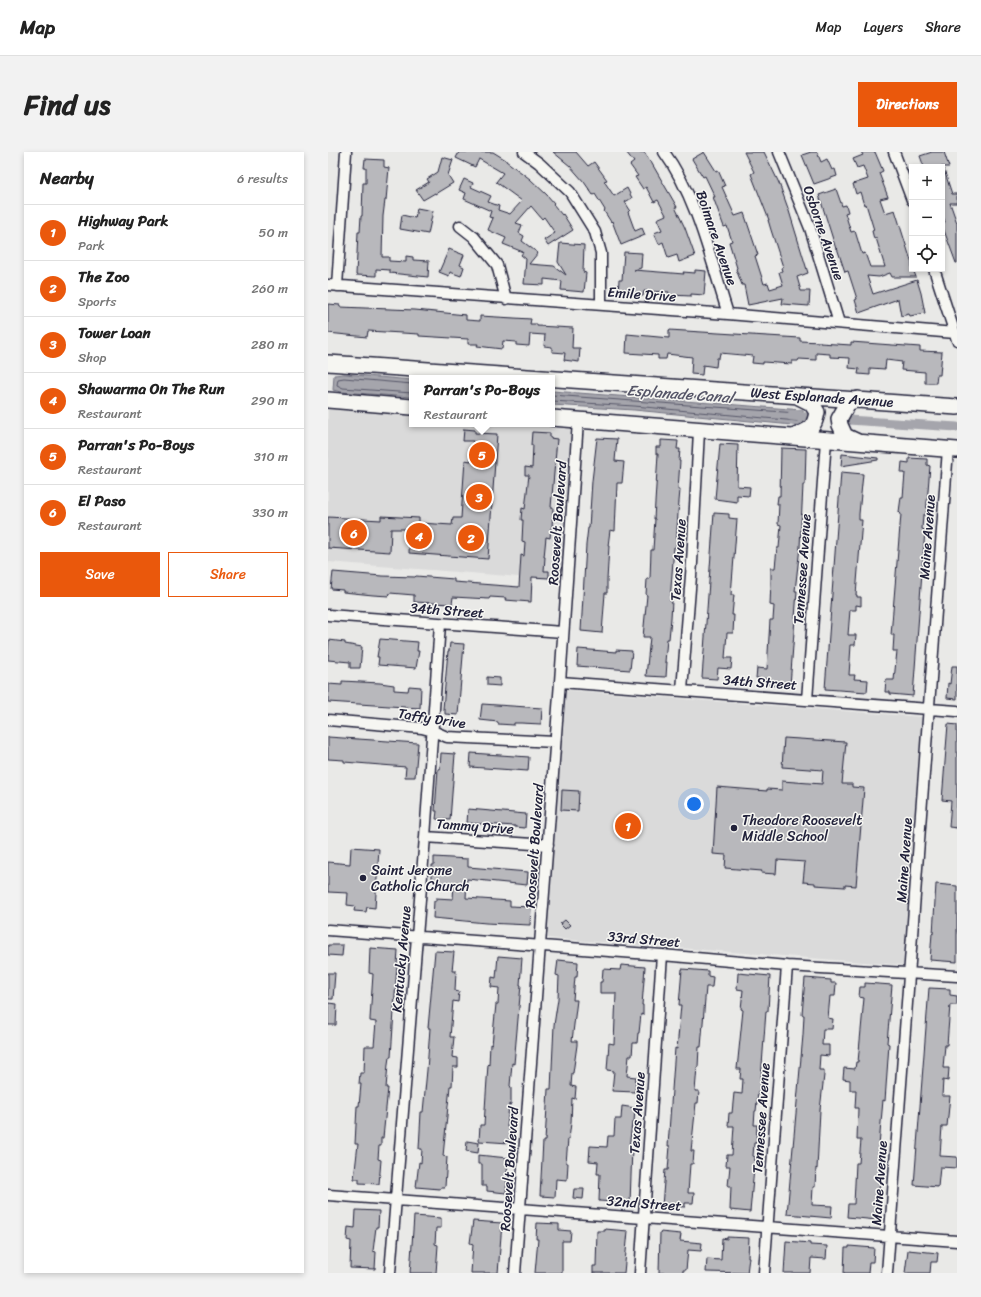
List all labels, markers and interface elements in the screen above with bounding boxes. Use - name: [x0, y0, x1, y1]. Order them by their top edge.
- text: Map: [20, 11, 55, 44]
- text: Map: [816, 15, 841, 40]
- text: Layers: [863, 15, 903, 40]
- text: Share: [925, 15, 961, 40]
- text: Find us: [24, 80, 111, 129]
- button: Directions: [858, 82, 957, 127]
- text: Nearby: [40, 163, 94, 193]
- map controls: [909, 164, 945, 272]
- button: +: [909, 164, 945, 200]
- text: 6 results: [237, 167, 288, 190]
- street label: Osborne Avenue: [796, 182, 851, 284]
- street label: Boimare Avenue: [689, 187, 745, 289]
- button: −: [909, 200, 945, 236]
- text: Highway Park: [78, 208, 169, 234]
- text: 1: [50, 221, 56, 244]
- text: 50 m: [258, 221, 288, 244]
- text: Park: [78, 234, 105, 257]
- button: locate: [909, 236, 945, 272]
- text: The Zoo: [78, 264, 130, 290]
- text: 2: [49, 277, 57, 300]
- text: 260 m: [252, 277, 288, 300]
- street label: Emile Drive: [607, 280, 677, 309]
- text: Sports: [78, 290, 116, 313]
- text: Tower Loan: [78, 320, 151, 346]
- text: 3: [49, 333, 57, 356]
- text: 280 m: [251, 333, 288, 356]
- text: Shop: [78, 346, 106, 369]
- popup: [409, 375, 555, 427]
- text: Shawarma On The Run: [78, 376, 225, 402]
- text: Parran's Po-Boys: [424, 377, 540, 403]
- water label: Esplanade Canal: [626, 377, 738, 411]
- street label: West Esplanade Avenue: [750, 380, 895, 415]
- text: 4: [49, 389, 57, 412]
- text: 290 m: [251, 389, 288, 412]
- text: Restaurant: [78, 402, 142, 425]
- text: Restaurant: [424, 403, 488, 426]
- text: Parran's Po-Boys: [78, 432, 194, 458]
- pin: 5: [469, 440, 495, 470]
- text: 5: [49, 445, 57, 468]
- text: 310 m: [254, 445, 288, 468]
- text: Restaurant: [78, 458, 142, 481]
- street label: Roosevelt Boulevard: [541, 458, 574, 586]
- pin: 3: [466, 482, 492, 512]
- text: El Paso: [78, 488, 126, 514]
- street label: Maine Avenue: [912, 494, 943, 580]
- text: 6: [49, 501, 57, 524]
- text: 330 m: [252, 501, 288, 524]
- street label: Tennessee Avenue: [786, 513, 819, 625]
- text: Restaurant: [78, 514, 142, 537]
- pin: 6: [341, 518, 367, 548]
- street label: Texas Avenue: [663, 518, 694, 602]
- pin: 4: [406, 521, 432, 551]
- pin: 2: [458, 523, 484, 553]
- button: Save: [40, 552, 160, 597]
- button: Share: [168, 552, 288, 597]
- street label: 34th Street: [409, 595, 485, 626]
- street label: 34th Street: [722, 667, 798, 698]
- street label: Taffy Drive: [396, 701, 468, 736]
- street label: Roosevelt Boulevard: [518, 781, 551, 909]
- your location: [684, 794, 704, 814]
- place label: Theodore Roosevelt Middle School: [742, 808, 862, 849]
- street label: Tammy Drive: [435, 811, 515, 842]
- pin: 1: [615, 811, 641, 841]
- street label: Maine Avenue: [889, 817, 920, 903]
- marker: Theodore Roosevelt Middle School: [729, 823, 739, 833]
- place label: Saint Jerome Catholic Church: [371, 858, 469, 899]
- marker: Saint Jerome Catholic Church: [358, 873, 368, 883]
- street label: Kentucky Avenue: [384, 904, 419, 1013]
- street label: 33rd Street: [607, 924, 681, 955]
- street label: Tennessee Avenue: [745, 1062, 778, 1174]
- street label: Texas Avenue: [622, 1071, 653, 1155]
- street label: Roosevelt Boulevard: [493, 1104, 526, 1232]
- street label: Maine Avenue: [864, 1140, 895, 1226]
- street label: 32nd Street: [606, 1188, 682, 1219]

